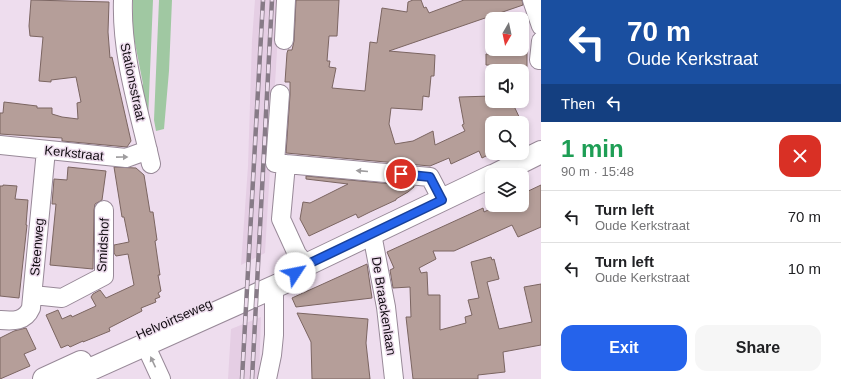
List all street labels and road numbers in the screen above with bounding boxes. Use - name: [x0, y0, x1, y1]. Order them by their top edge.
- street label: Stationsstraat: [117, 42, 149, 123]
- street label: Kerkstraat: [44, 142, 105, 164]
- street label: Smidshof: [94, 217, 112, 272]
- street label: Steenweg: [27, 218, 47, 276]
- street label: De Braackenlaan: [369, 256, 399, 356]
- street label: Helvoirtseweg: [134, 296, 214, 342]

